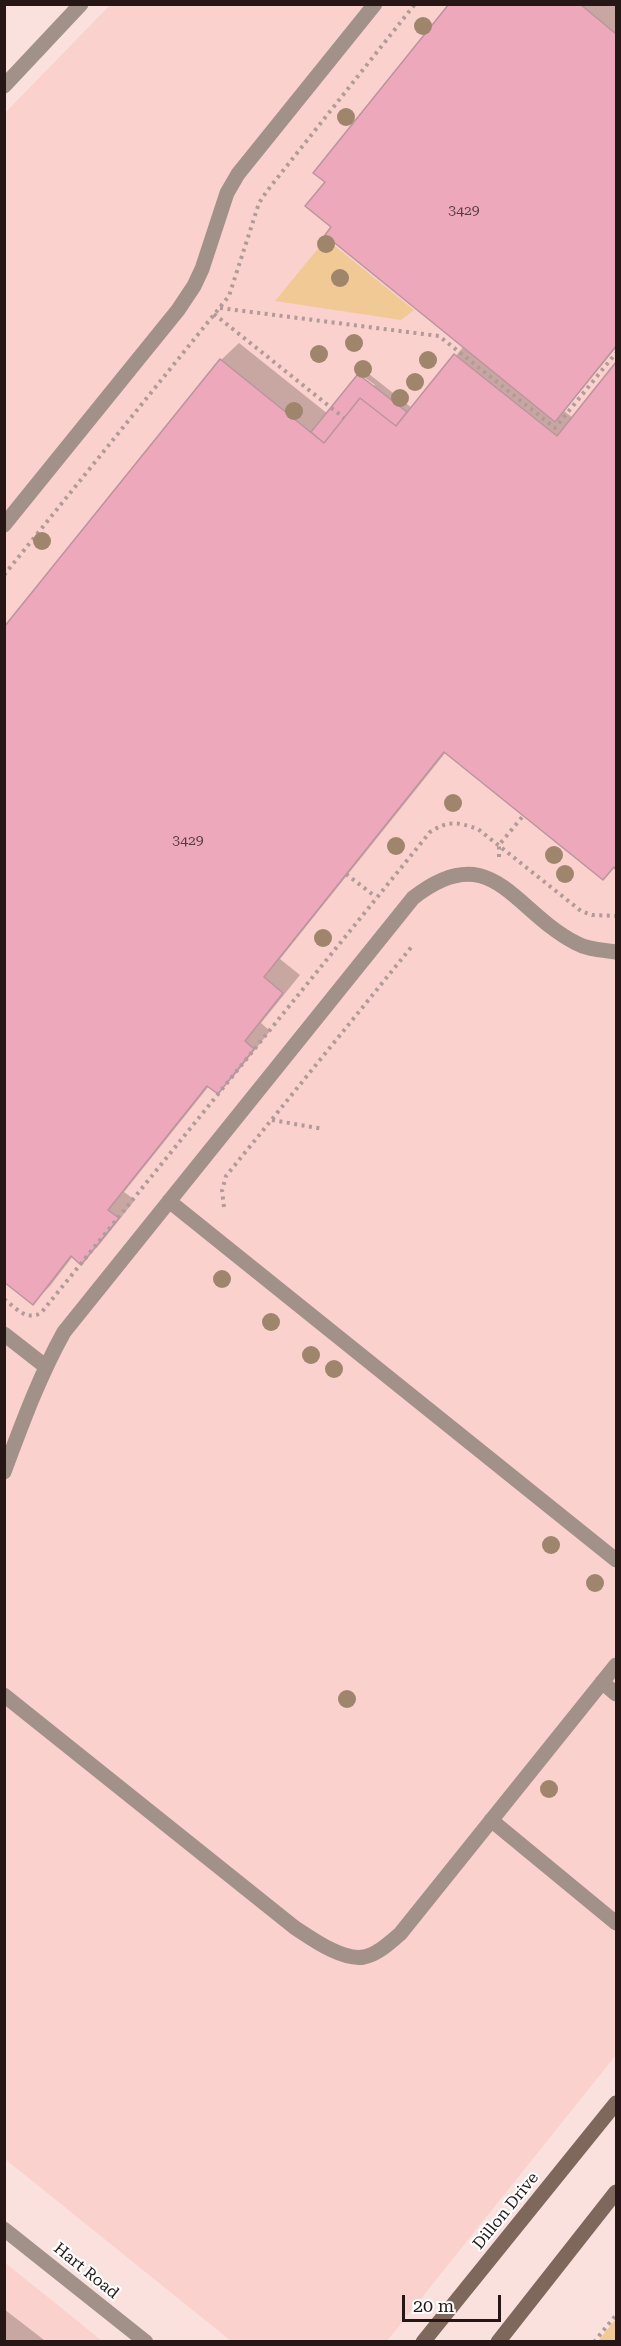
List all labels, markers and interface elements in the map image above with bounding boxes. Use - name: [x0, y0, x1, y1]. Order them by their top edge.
- house number: 3429: [448, 203, 480, 219]
- house number: 3429: [172, 833, 204, 849]
- street label: Dillon Drive: [469, 2169, 543, 2253]
- street label: Hart Road: [50, 2239, 122, 2303]
- scale bar: [405, 2283, 504, 2321]
- text: 20 m: [413, 2295, 454, 2316]

